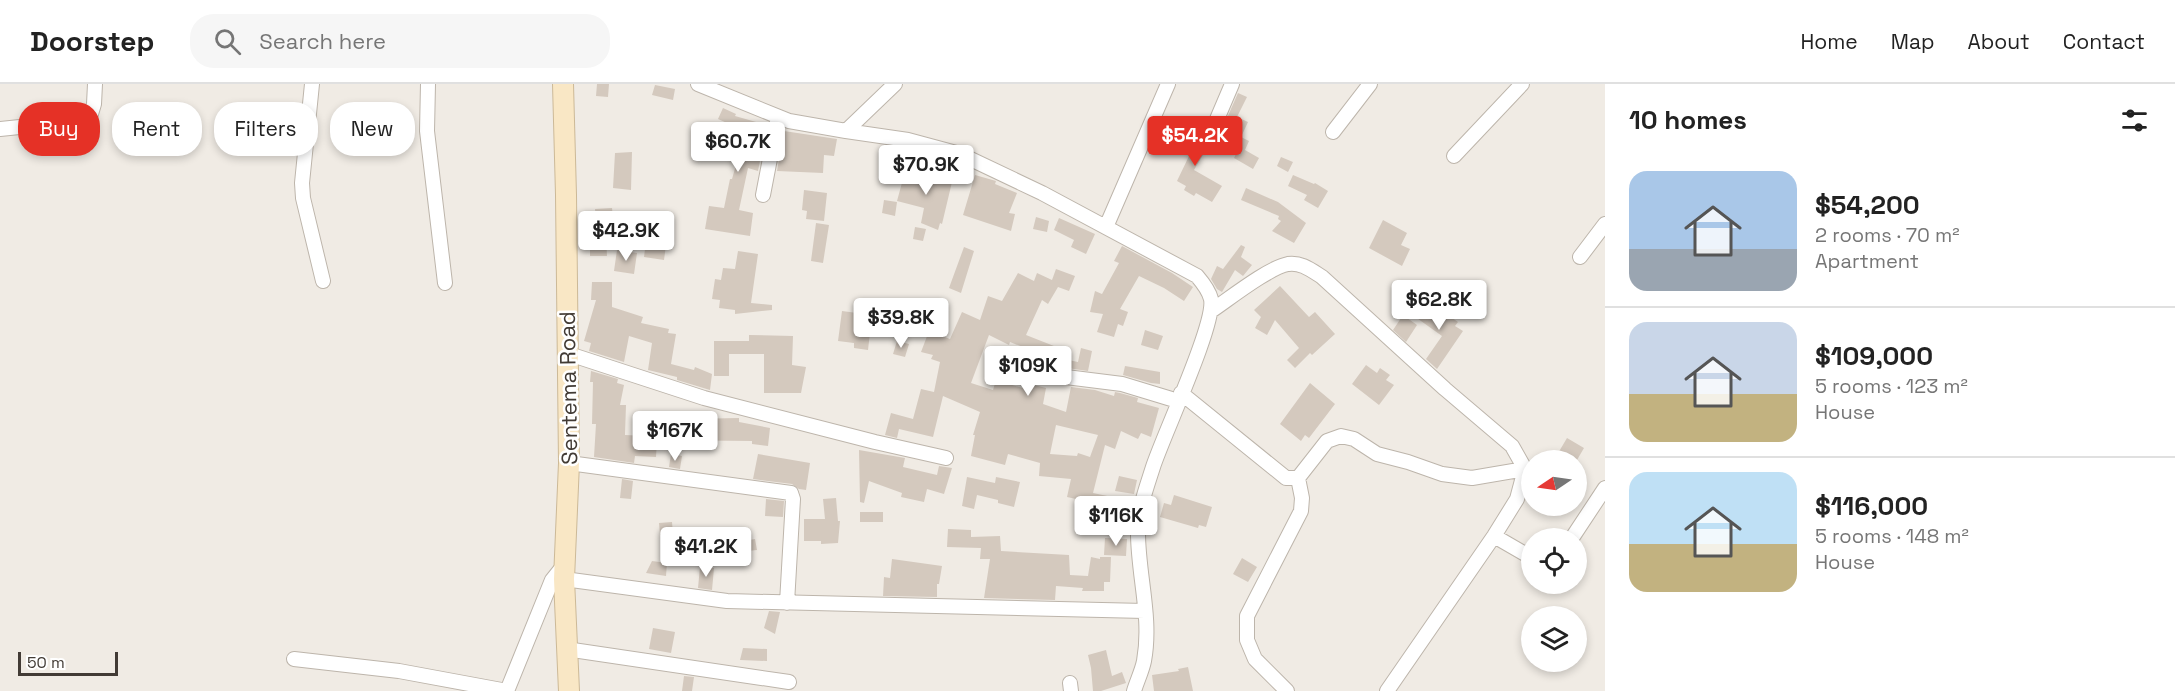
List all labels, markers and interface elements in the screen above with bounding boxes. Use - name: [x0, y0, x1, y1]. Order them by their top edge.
- search box: [190, 14, 610, 68]
- text: Doorstep: [30, 23, 154, 59]
- icon: search: [211, 25, 244, 58]
- text: Search here: [259, 27, 386, 55]
- text: Home: [1800, 28, 1858, 55]
- text: Map: [1891, 28, 1935, 55]
- text: About: [1968, 28, 2030, 55]
- text: Contact: [2063, 28, 2145, 55]
- chip: Buy: [18, 102, 100, 156]
- chip: Rent: [112, 102, 202, 156]
- chip: Filters: [214, 102, 318, 156]
- chip: New: [330, 102, 415, 156]
- text: 10 homes: [1629, 103, 1747, 137]
- icon: filters: [2118, 104, 2151, 137]
- pin: $54.2K: [1146, 116, 1244, 167]
- pin: $60.7K: [689, 122, 787, 173]
- text: $54.2K: [1161, 122, 1229, 148]
- text: $60.7K: [705, 128, 771, 154]
- pin: $70.9K: [877, 145, 975, 196]
- text: $70.9K: [893, 151, 959, 177]
- text: $54,200: [1815, 188, 1920, 222]
- icon: home: [1677, 195, 1749, 267]
- pin: $42.9K: [577, 211, 675, 262]
- text: $42.9K: [592, 217, 660, 243]
- text: 2 rooms · 70 m²: [1815, 222, 1959, 248]
- text: Apartment: [1815, 248, 1919, 274]
- pin: $62.8K: [1390, 280, 1488, 331]
- text: $62.8K: [1406, 286, 1472, 312]
- pin: $39.8K: [852, 298, 950, 349]
- text: $39.8K: [868, 304, 934, 330]
- street label: Sentema Road: [553, 311, 583, 465]
- text: $109,000: [1815, 339, 1933, 373]
- pin: $109K: [986, 346, 1070, 397]
- icon: home: [1677, 346, 1749, 418]
- text: $109K: [999, 352, 1058, 378]
- text: 5 rooms · 123 m²: [1815, 373, 1968, 399]
- text: House: [1815, 399, 1875, 425]
- pin: $167K: [633, 411, 717, 462]
- text: $167K: [647, 417, 703, 443]
- north arrow: [1521, 450, 1587, 516]
- map controls: [1521, 450, 1587, 672]
- text: $116,000: [1815, 489, 1928, 523]
- pin: $116K: [1074, 496, 1158, 547]
- icon: home: [1677, 496, 1749, 568]
- text: $116K: [1088, 502, 1144, 528]
- text: 5 rooms · 148 m²: [1815, 523, 1969, 549]
- pin: $41.2K: [657, 527, 755, 578]
- button: locate: [1521, 528, 1587, 594]
- text: $41.2K: [674, 533, 738, 559]
- text: House: [1815, 549, 1875, 575]
- button: layers: [1521, 606, 1587, 672]
- scale bar: [18, 649, 118, 676]
- text: 50 m: [27, 652, 65, 673]

